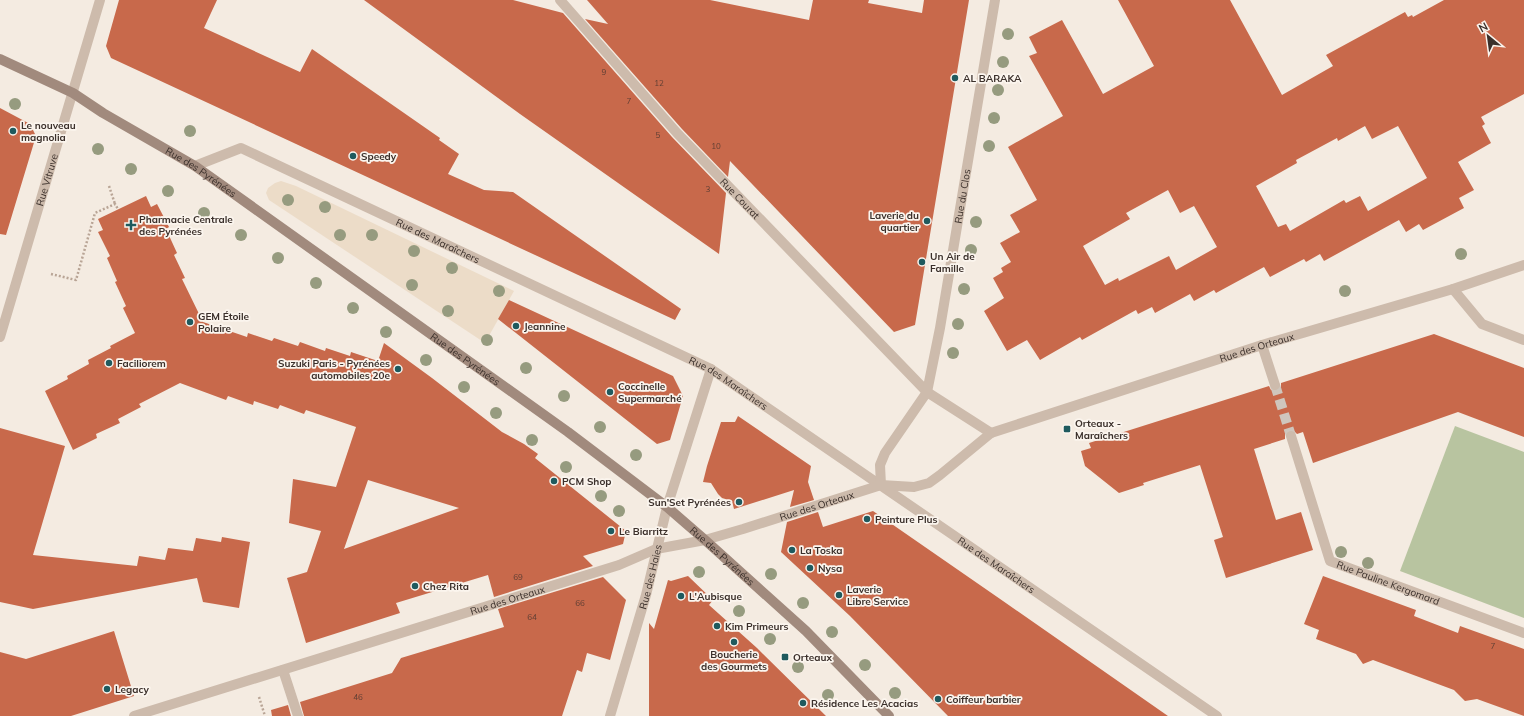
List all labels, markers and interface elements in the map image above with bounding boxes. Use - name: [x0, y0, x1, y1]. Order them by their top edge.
- north arrow: [1468, 16, 1508, 56]
- text: N: [1476, 19, 1490, 35]
- house number: 9: [602, 67, 607, 77]
- place label: AL BARAKA: [963, 72, 1022, 85]
- marker: AL BARAKA: [950, 73, 960, 83]
- house number: 12: [654, 78, 664, 88]
- house number: 7: [627, 96, 632, 106]
- place label: Le nouveau magnolia: [21, 119, 76, 144]
- marker: Le nouveau magnolia: [8, 126, 18, 136]
- house number: 5: [656, 130, 661, 140]
- house number: 10: [711, 141, 721, 151]
- street label: Rue des Pyrénées: [163, 144, 239, 200]
- place label: Speedy: [361, 150, 397, 163]
- marker: Speedy: [348, 151, 358, 161]
- street label: Rue Vitruve: [33, 152, 61, 208]
- street label: Rue du Clos: [952, 168, 974, 225]
- street label: Rue Courat: [717, 176, 763, 222]
- house number: 3: [706, 184, 711, 194]
- place label: Laverie du quartier: [870, 209, 919, 234]
- place label: Pharmacie Centrale des Pyrénées: [139, 213, 233, 238]
- street label: Rue des Maraîchers: [394, 216, 482, 266]
- marker: Laverie du quartier: [922, 216, 932, 226]
- marker: Pharmacie Centrale des Pyrénées: [126, 220, 136, 230]
- place label: Un Air de Famille: [930, 250, 975, 275]
- marker: Un Air de Famille: [917, 257, 927, 267]
- place label: GEM Étoile Polaire: [198, 310, 250, 335]
- marker: GEM Étoile Polaire: [185, 317, 195, 327]
- place label: Jeannine: [524, 320, 566, 333]
- marker: Jeannine: [511, 321, 521, 331]
- street label: Rue des Pyrénées: [428, 330, 503, 389]
- street label: Rue des Orteaux: [1218, 330, 1296, 365]
- street label: Rue des Maraîchers: [687, 354, 770, 413]
- place label: Faciliorem: [117, 357, 166, 370]
- place label: Suzuki Paris - Pyrénées automobiles 20e: [278, 357, 391, 382]
- marker: Faciliorem: [104, 358, 114, 368]
- marker: Suzuki Paris - Pyrénées automobiles 20e: [393, 364, 403, 374]
- place label: Coccinelle Supermarché: [618, 380, 682, 405]
- marker: Coccinelle Supermarché: [605, 387, 615, 397]
- place label: Orteaux - Maraîchers: [1075, 417, 1128, 442]
- marker: Orteaux - Maraîchers: [1062, 424, 1072, 434]
- place label: PCM Shop: [562, 475, 612, 488]
- marker: PCM Shop: [549, 476, 559, 486]
- street label: Rue des Orteaux: [778, 488, 856, 524]
- place label: Sun'Set Pyrénées: [648, 496, 731, 509]
- marker: Sun'Set Pyrénées: [734, 497, 744, 507]
- place label: Peinture Plus: [875, 513, 938, 526]
- marker: Peinture Plus: [862, 514, 872, 524]
- street label: Rue des Pyrénées: [687, 524, 757, 589]
- place label: Le Biarritz: [619, 525, 668, 538]
- marker: Le Biarritz: [606, 526, 616, 536]
- street label: Rue des Maraîchers: [955, 534, 1038, 596]
- street label: Rue des Haies: [636, 543, 665, 611]
- place label: La Toska: [800, 544, 843, 557]
- marker: La Toska: [787, 545, 797, 555]
- street label: Rue Pauline Kergomard: [1335, 558, 1441, 608]
- place label: Nysa: [818, 562, 842, 575]
- marker: Nysa: [805, 563, 815, 573]
- house number: 69: [513, 572, 523, 582]
- place label: Chez Rita: [423, 580, 469, 593]
- marker: Chez Rita: [410, 581, 420, 591]
- street label: Rue des Orteaux: [469, 582, 547, 618]
- place label: Laverie Libre Service: [847, 583, 909, 608]
- place label: L'Aubisque: [689, 590, 742, 603]
- marker: Laverie Libre Service: [834, 590, 844, 600]
- marker: L'Aubisque: [676, 591, 686, 601]
- house number: 66: [575, 598, 585, 608]
- house number: 64: [527, 612, 537, 622]
- place label: Kim Primeurs: [725, 620, 788, 633]
- marker: Kim Primeurs: [712, 621, 722, 631]
- marker: Boucherie des Gourmets: [729, 637, 739, 647]
- house number: 7: [1491, 641, 1496, 651]
- place label: Boucherie des Gourmets: [701, 648, 767, 673]
- place label: Orteaux: [793, 651, 832, 664]
- marker: Orteaux: [780, 652, 790, 662]
- place label: Legacy: [115, 683, 150, 696]
- marker: Legacy: [102, 684, 112, 694]
- house number: 46: [353, 692, 363, 702]
- place label: Coiffeur barbier: [946, 693, 1021, 706]
- marker: Coiffeur barbier: [933, 694, 943, 704]
- place label: Résidence Les Acacias: [811, 697, 918, 710]
- marker: Résidence Les Acacias: [798, 698, 808, 708]

